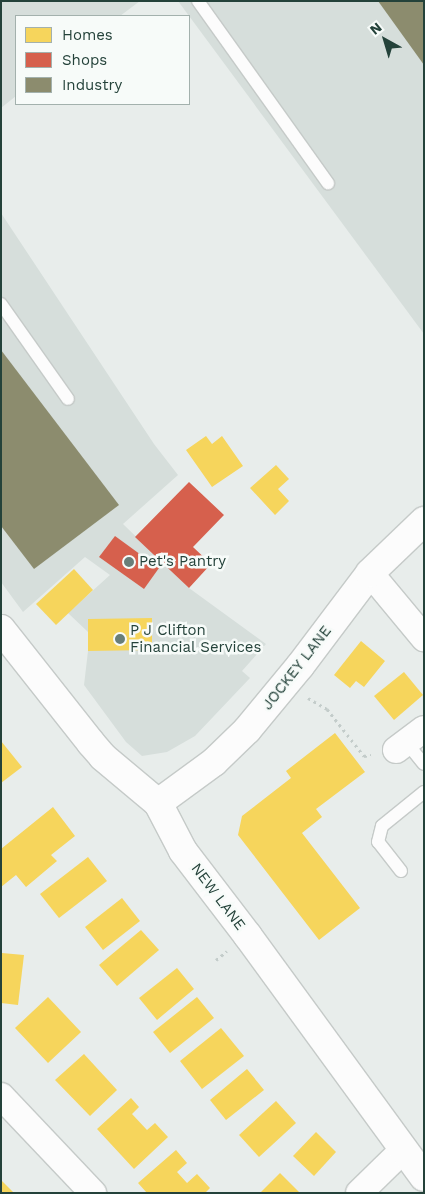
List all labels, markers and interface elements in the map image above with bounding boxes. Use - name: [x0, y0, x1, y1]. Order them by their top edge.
- legend: [15, 15, 190, 105]
- north arrow: [360, 15, 410, 65]
- text: N: [366, 19, 385, 38]
- text: Homes: [62, 26, 113, 44]
- text: Shops: [62, 51, 107, 69]
- text: Industry: [62, 76, 122, 94]
- place label: Pet's Pantry: [139, 553, 226, 571]
- marker: Pet's Pantry: [123, 556, 135, 568]
- place label: P J Clifton Financial Services: [130, 621, 262, 656]
- street label: JOCKEY LANE: [258, 622, 336, 714]
- marker: P J Clifton Financial Services: [114, 633, 126, 645]
- street label: NEW LANE: [187, 860, 249, 934]

